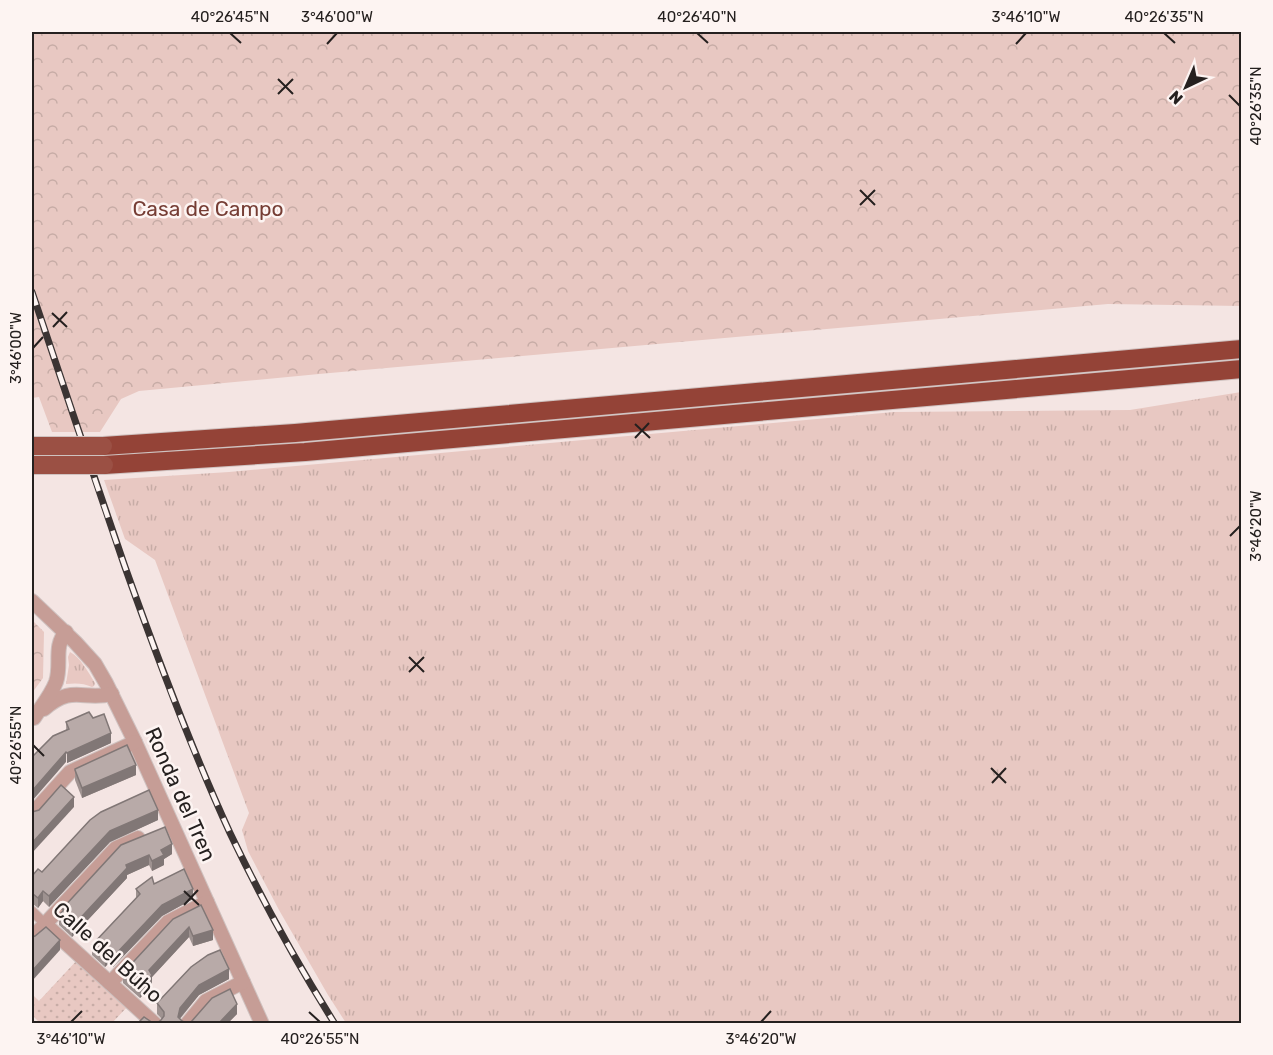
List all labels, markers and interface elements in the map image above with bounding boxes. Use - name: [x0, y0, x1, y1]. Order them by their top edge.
- text: 40°26'45"N: [191, 8, 269, 26]
- text: 3°46'00"W: [301, 8, 373, 26]
- text: 40°26'40"N: [657, 8, 737, 26]
- text: 3°46'10"W: [992, 8, 1060, 26]
- text: 40°26'35"N: [1124, 8, 1204, 26]
- north arrow: [1156, 57, 1216, 117]
- text: 40°26'35"N: [1247, 66, 1265, 146]
- text: N: [1165, 87, 1187, 108]
- park label: Casa de Campo: [132, 196, 284, 221]
- text: 3°46'00"W: [7, 312, 25, 384]
- text: 3°46'20"W: [1247, 490, 1265, 562]
- text: 40°26'55"N: [7, 705, 25, 785]
- street label: Ronda del Tren: [140, 723, 222, 865]
- street label: Calle del Búho: [48, 896, 168, 1008]
- text: 3°46'10"W: [37, 1030, 105, 1048]
- text: 40°26'55"N: [280, 1030, 360, 1048]
- text: 3°46'20"W: [725, 1030, 797, 1048]

